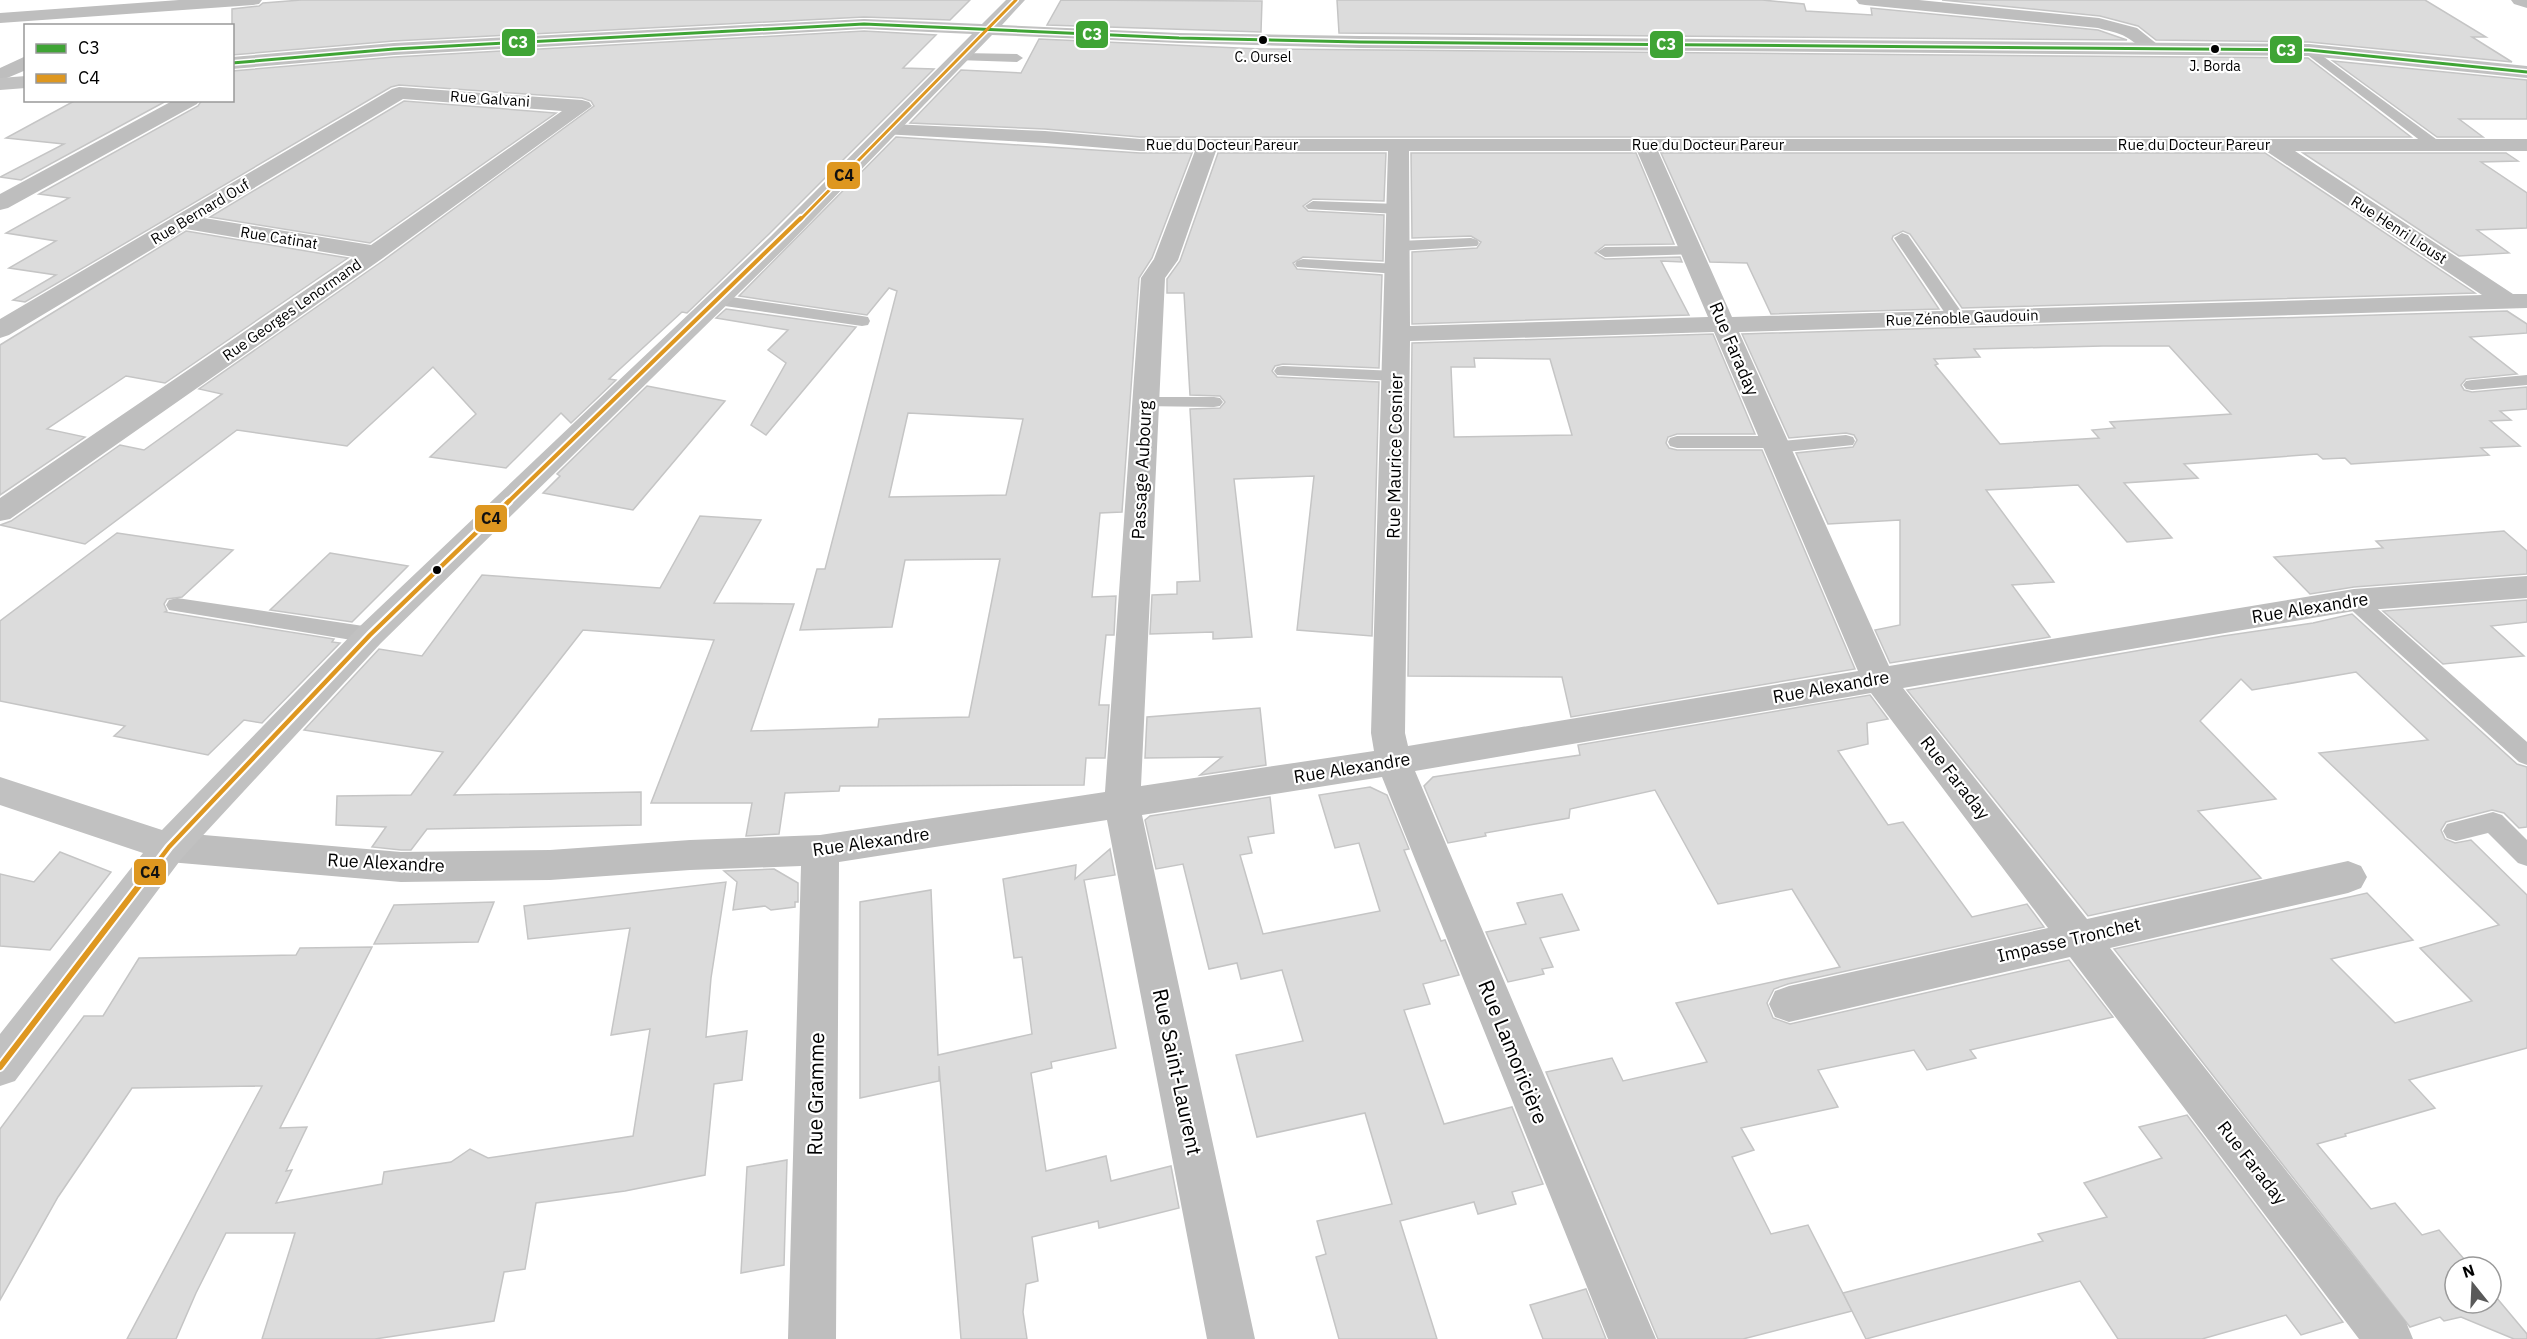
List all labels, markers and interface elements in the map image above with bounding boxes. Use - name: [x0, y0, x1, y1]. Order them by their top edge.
- line badge: C3: [1075, 20, 1109, 49]
- legend: [24, 24, 234, 102]
- text: C3: [1082, 24, 1102, 44]
- line badge: C3: [501, 28, 536, 57]
- line badge: C3: [1649, 30, 1684, 59]
- text: C3: [508, 32, 528, 52]
- marker: C. Oursel: [1257, 34, 1269, 46]
- text: C3: [1656, 34, 1676, 54]
- line badge: C3: [2269, 35, 2303, 64]
- text: C3: [78, 36, 100, 59]
- text: C3: [2276, 40, 2296, 60]
- marker: J. Borda: [2209, 43, 2221, 55]
- place label: C. Oursel: [1234, 48, 1292, 66]
- place label: J. Borda: [2189, 57, 2241, 75]
- text: C4: [78, 66, 100, 89]
- street label: Rue Galvani: [450, 86, 530, 111]
- street label: Rue du Docteur Pareur: [1146, 135, 1299, 154]
- street label: Rue du Docteur Pareur: [1632, 135, 1785, 154]
- street label: Rue du Docteur Pareur: [2118, 135, 2271, 154]
- line badge: C4: [826, 161, 861, 190]
- text: C4: [834, 165, 854, 185]
- street label: Rue Bernard Ouf: [147, 175, 253, 248]
- street label: Rue Henri Lioust: [2348, 191, 2451, 268]
- street label: Rue Catinat: [239, 222, 319, 253]
- street label: Rue Georges Lenormand: [219, 254, 365, 365]
- street label: Rue Faraday: [1704, 298, 1765, 399]
- street label: Rue Zénoble Gaudouin: [1885, 305, 2039, 330]
- street label: Rue Maurice Cosnier: [1382, 373, 1407, 539]
- street label: Passage Aubourg: [1126, 399, 1157, 540]
- line badge: C4: [474, 504, 508, 533]
- text: C4: [481, 508, 501, 528]
- unlabelled marker: [431, 564, 443, 576]
- street label: Rue Alexandre: [2250, 587, 2370, 628]
- street label: Rue Alexandre: [1771, 665, 1891, 708]
- street label: Rue Faraday: [1916, 731, 1995, 824]
- street label: Rue Alexandre: [1292, 747, 1412, 788]
- street label: Rue Alexandre: [811, 822, 931, 861]
- street label: Rue Alexandre: [327, 848, 446, 877]
- line badge: C4: [133, 858, 167, 886]
- text: C4: [140, 862, 160, 882]
- street label: Impasse Tronchet: [1995, 912, 2143, 967]
- street label: Rue Lamoricière: [1472, 975, 1556, 1128]
- street label: Rue Saint-Laurent: [1147, 986, 1209, 1158]
- street label: Rue Gramme: [800, 1032, 830, 1156]
- street label: Rue Faraday: [2213, 1116, 2292, 1209]
- north arrow: [2443, 1255, 2503, 1315]
- text: N: [2460, 1259, 2477, 1282]

